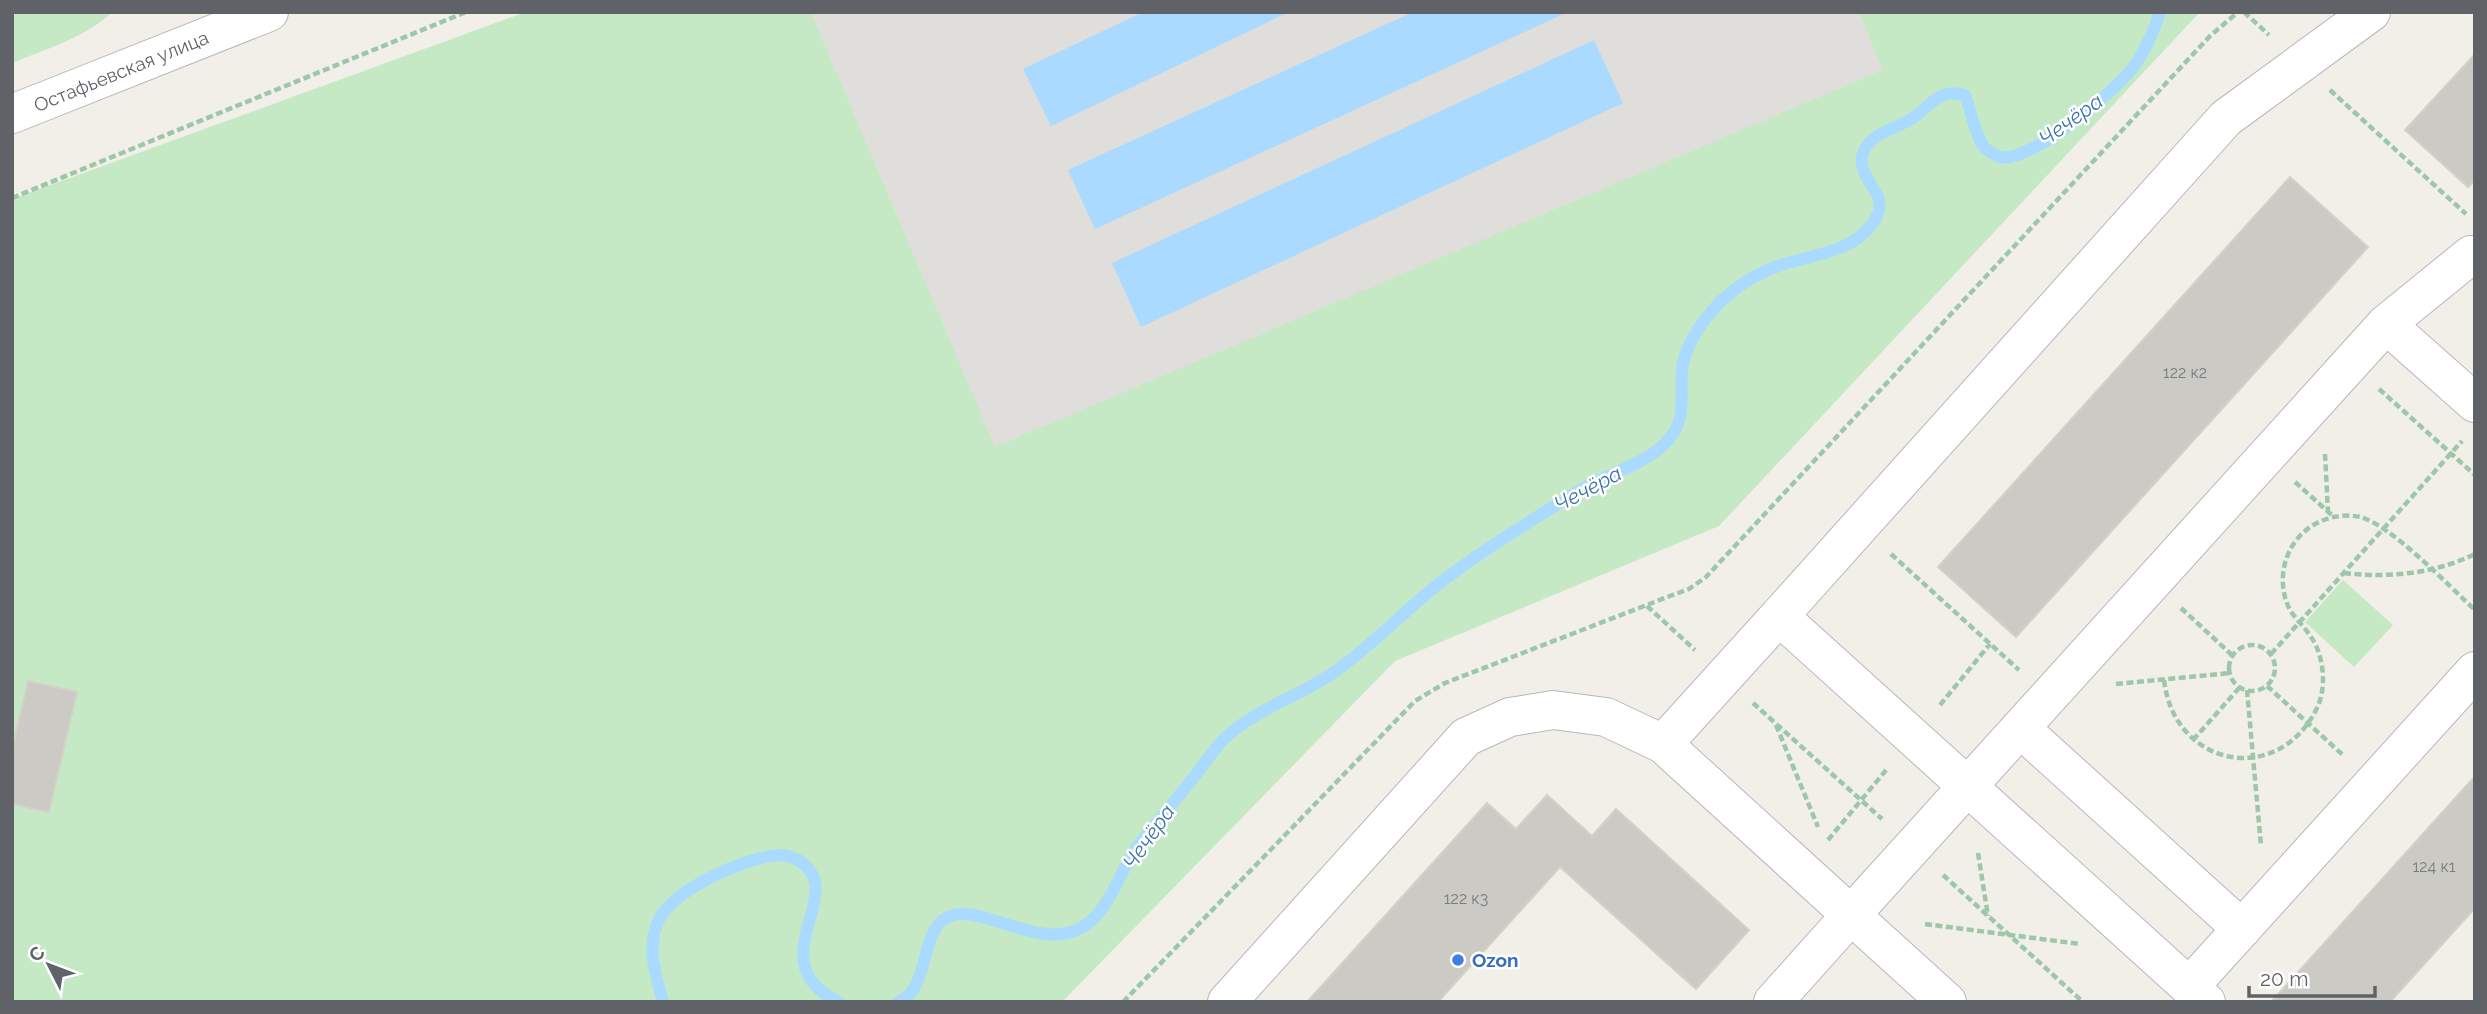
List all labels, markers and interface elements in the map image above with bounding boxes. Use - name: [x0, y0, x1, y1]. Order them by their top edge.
- street label: Остафьевская улица: [30, 26, 212, 116]
- water label: Чечёра: [2034, 88, 2108, 151]
- house number: 122 к2: [2163, 363, 2207, 382]
- water label: Чечёра: [1550, 460, 1626, 517]
- water label: Чечёра: [1117, 800, 1180, 874]
- house number: 124 к1: [2412, 857, 2456, 876]
- house number: 122 к3: [1444, 889, 1488, 908]
- north arrow: [14, 930, 84, 1000]
- text: С: [24, 941, 49, 966]
- place label: Ozon: [1472, 949, 1519, 971]
- marker: Ozon: [1450, 952, 1466, 968]
- scale bar: [2249, 954, 2375, 998]
- text: 20 m: [2260, 966, 2308, 991]

